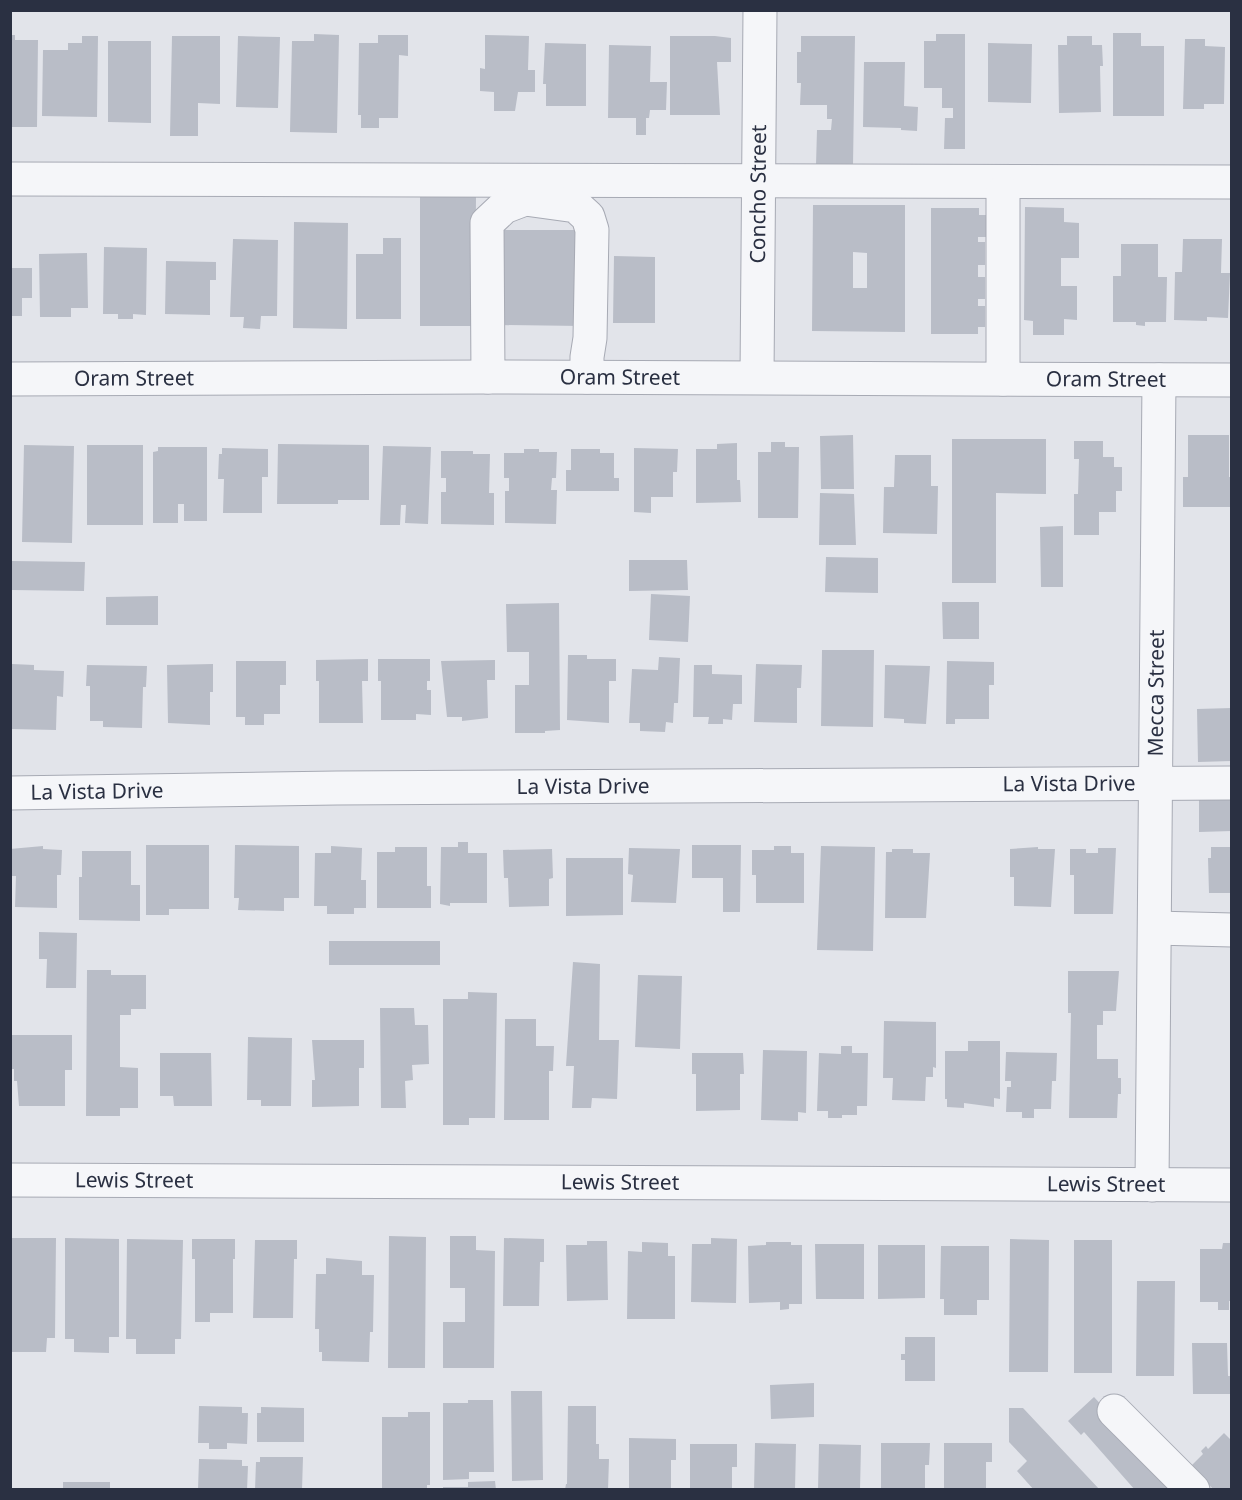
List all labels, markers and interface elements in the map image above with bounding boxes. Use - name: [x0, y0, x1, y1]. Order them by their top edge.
- street label: Concho Street: [743, 124, 772, 264]
- street label: Oram Street: [560, 362, 681, 391]
- street label: Oram Street: [74, 363, 195, 392]
- street label: Oram Street: [1046, 364, 1167, 393]
- street label: Mecca Street: [1141, 629, 1170, 757]
- street label: La Vista Drive: [1002, 769, 1136, 797]
- street label: La Vista Drive: [516, 771, 650, 800]
- street label: La Vista Drive: [30, 776, 164, 806]
- street label: Lewis Street: [75, 1165, 194, 1194]
- street label: Lewis Street: [561, 1167, 680, 1196]
- street label: Lewis Street: [1047, 1169, 1166, 1198]

